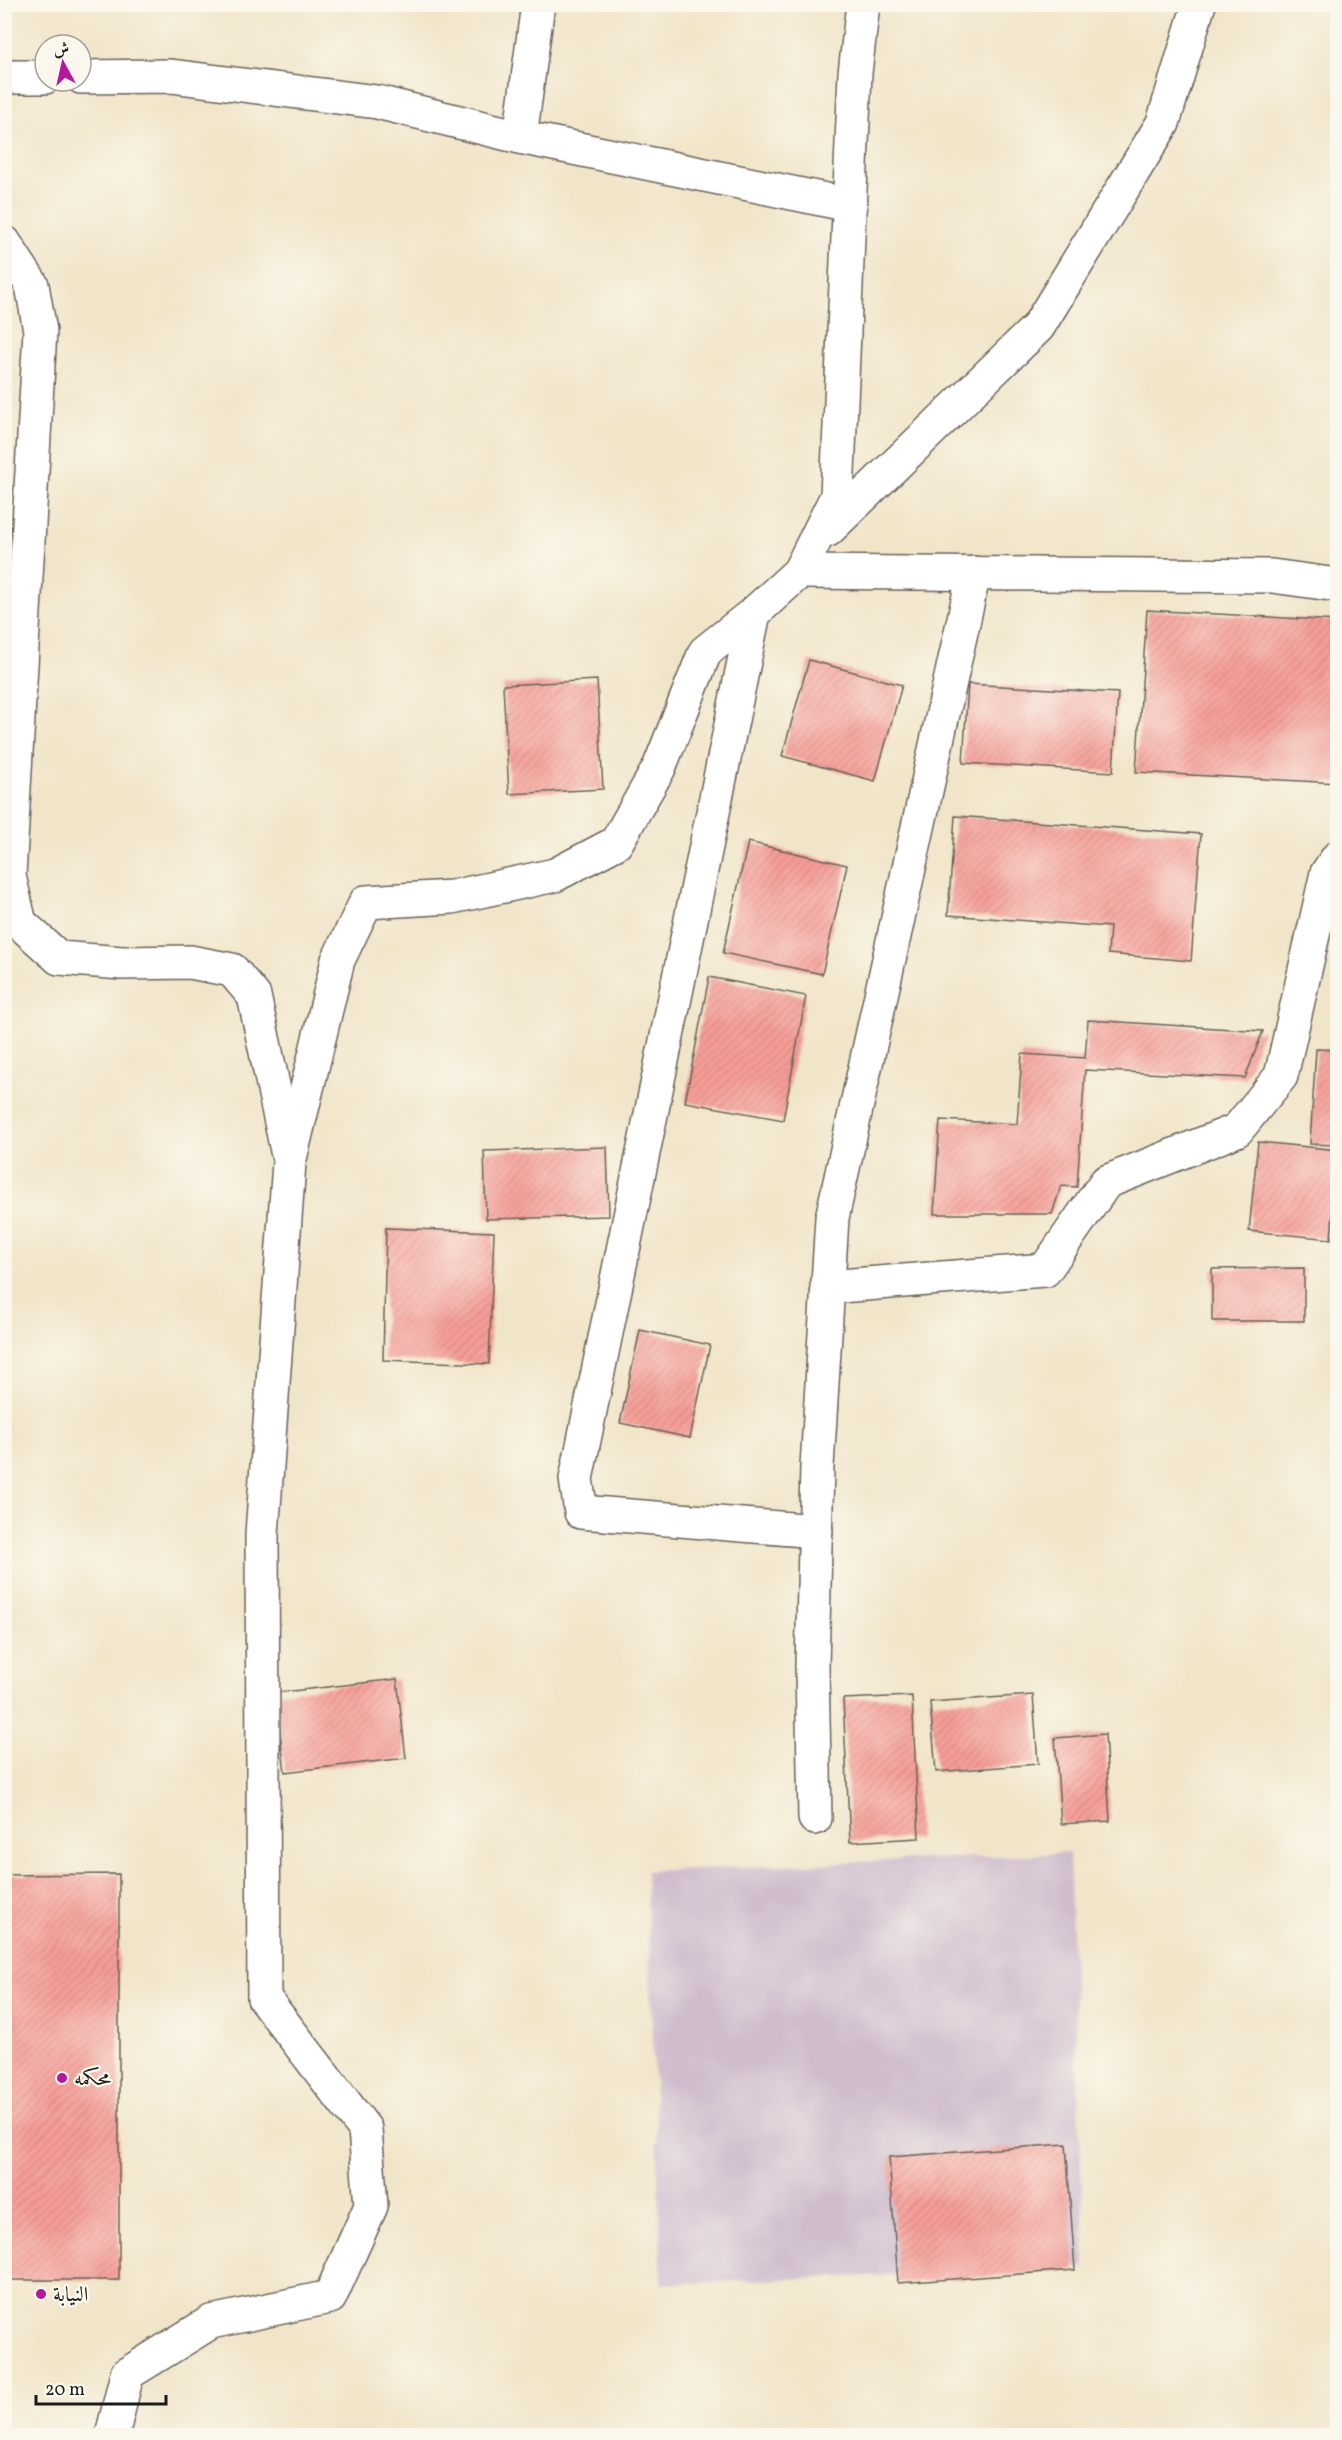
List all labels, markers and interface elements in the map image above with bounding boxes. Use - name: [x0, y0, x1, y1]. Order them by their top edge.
- north arrow: [33, 33, 93, 93]
- text: ش: [52, 38, 71, 62]
- place label: محكمه: [74, 2065, 111, 2094]
- marker: محكمه: [55, 2071, 69, 2085]
- place label: النيابة: [53, 2281, 88, 2310]
- marker: النيابة: [34, 2287, 48, 2301]
- scale bar: [36, 2368, 166, 2406]
- text: 20 m: [45, 2378, 85, 2403]

